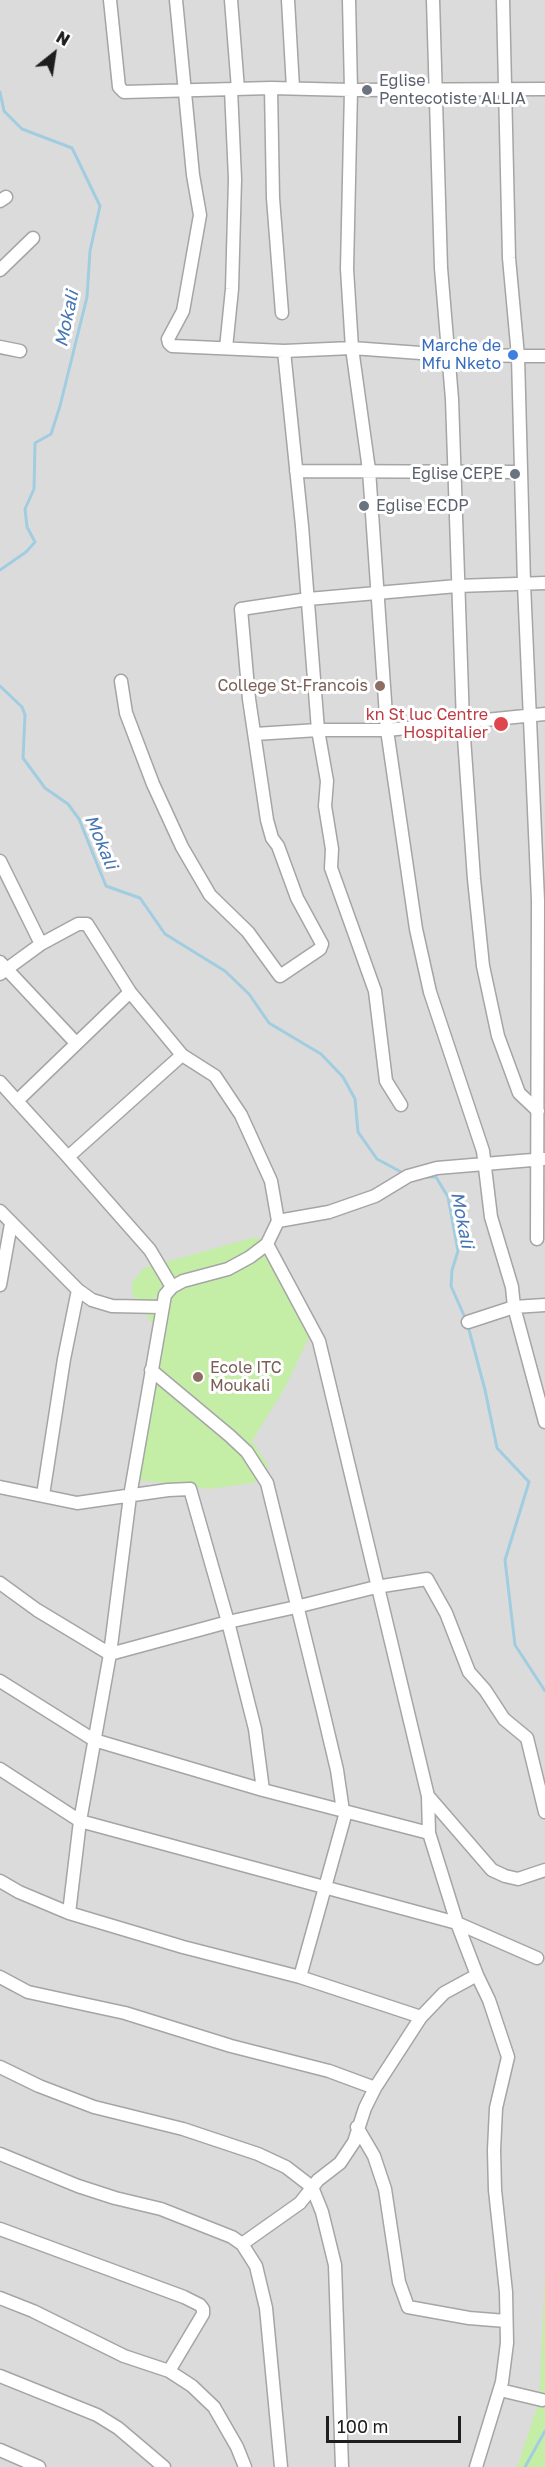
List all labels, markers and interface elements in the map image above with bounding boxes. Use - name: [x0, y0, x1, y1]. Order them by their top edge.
- north arrow: [24, 24, 84, 84]
- text: N: [53, 27, 73, 50]
- place label: Eglise Pentecotiste ALLIA: [379, 71, 526, 109]
- marker: Eglise Pentecotiste ALLIA: [360, 83, 374, 97]
- water label: Mokali: [51, 289, 83, 349]
- place label: Marche de Mfu Nketo: [421, 336, 501, 374]
- marker: Marche de Mfu Nketo: [506, 348, 520, 362]
- place label: Eglise CEPE: [412, 464, 503, 484]
- marker: Eglise CEPE: [508, 467, 522, 481]
- place label: Eglise ECDP: [376, 496, 469, 516]
- marker: Eglise ECDP: [357, 499, 371, 513]
- place label: College St-Francois: [217, 676, 368, 696]
- marker: College St-Francois: [373, 679, 387, 693]
- place label: kn St luc Centre Hospitalier: [366, 705, 488, 743]
- marker: kn St luc Centre Hospitalier: [492, 715, 510, 733]
- water label: Mokali: [80, 812, 122, 872]
- water label: Mokali: [446, 1190, 478, 1250]
- place label: Ecole ITC Moukali: [210, 1358, 282, 1396]
- marker: Ecole ITC Moukali: [191, 1370, 205, 1384]
- scale bar: [329, 2404, 464, 2442]
- text: 100 m: [337, 2415, 388, 2437]

